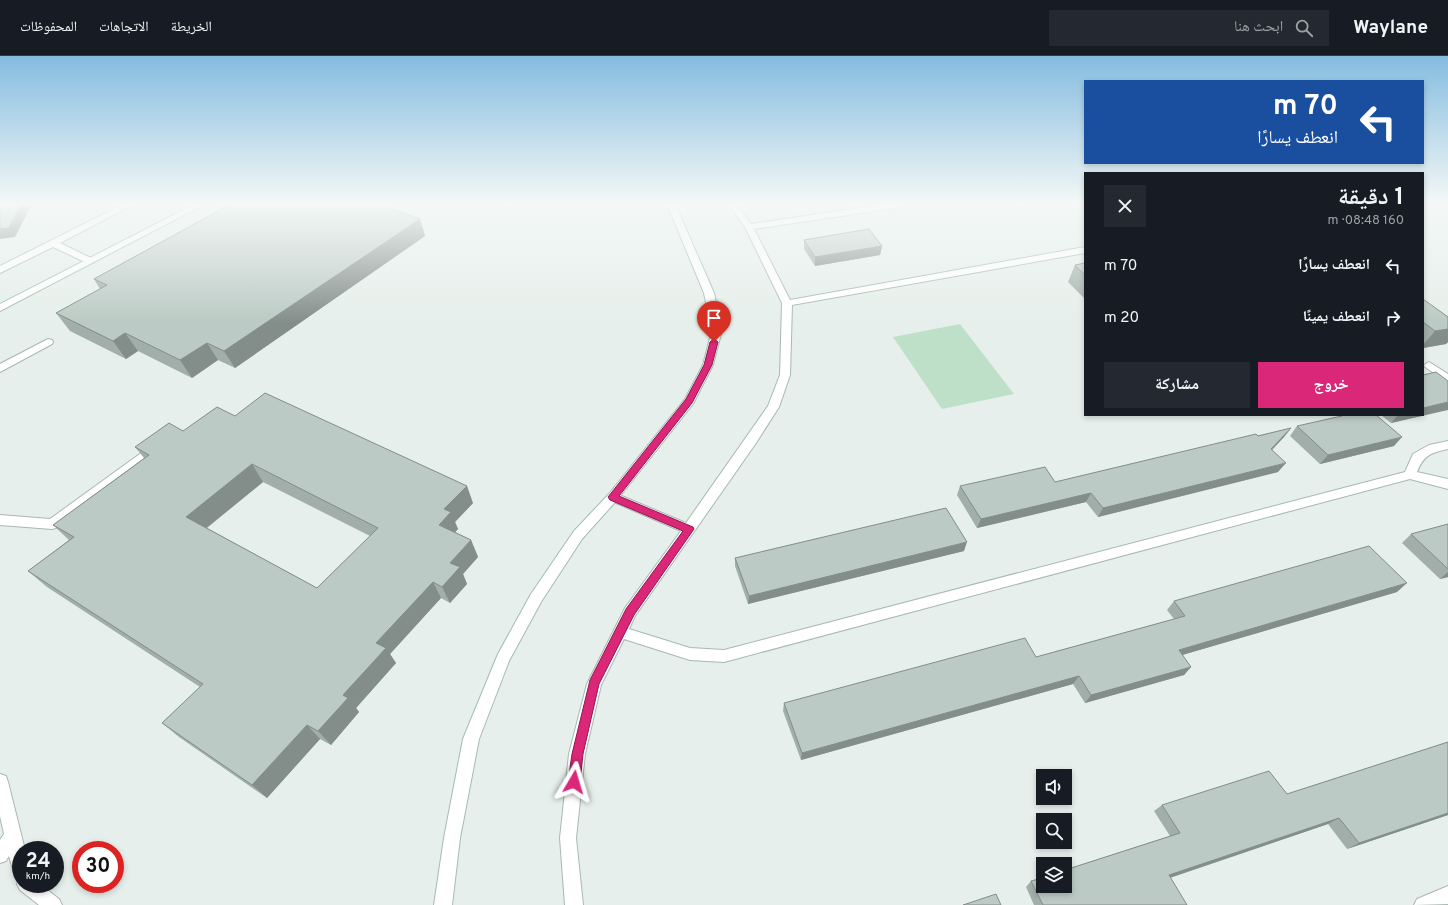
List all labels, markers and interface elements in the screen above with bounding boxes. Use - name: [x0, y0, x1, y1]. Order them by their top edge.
- search box: [1049, 10, 1329, 46]
- text: Waylane: [1353, 16, 1428, 40]
- icon: search: [1293, 17, 1315, 39]
- text: ابحث هنا: [1234, 18, 1283, 37]
- text: المحفوظات: [20, 19, 77, 36]
- text: الاتجاهات: [99, 19, 149, 36]
- text: الخريطة: [171, 19, 212, 36]
- text: 70 m: [1273, 89, 1338, 125]
- icon: left: [1352, 96, 1404, 148]
- text: انعطف يسارًا: [1257, 127, 1338, 150]
- text: 1 دقيقة: [1338, 183, 1404, 213]
- button: close: [1104, 185, 1146, 227]
- text: 160 m · 08:48: [1328, 213, 1404, 229]
- icon: left: [1382, 255, 1404, 277]
- text: انعطف يسارًا: [1298, 256, 1370, 275]
- text: 70 m: [1104, 257, 1137, 276]
- pin: [697, 301, 731, 342]
- icon: arrive: [703, 307, 725, 329]
- icon: right: [1382, 307, 1404, 329]
- text: انعطف يمينًا: [1303, 308, 1370, 327]
- text: 20 m: [1104, 309, 1139, 328]
- button: مشاركة: [1104, 362, 1250, 408]
- button: خروج: [1258, 362, 1404, 408]
- position arrow: [553, 761, 595, 803]
- map controls: [1036, 769, 1072, 893]
- button: sound: [1036, 769, 1072, 805]
- button: search: [1036, 813, 1072, 849]
- speed limit sign: 30: [72, 841, 124, 893]
- text: 24: [25, 849, 51, 875]
- button: layers: [1036, 857, 1072, 893]
- text: km/h: [26, 870, 50, 883]

